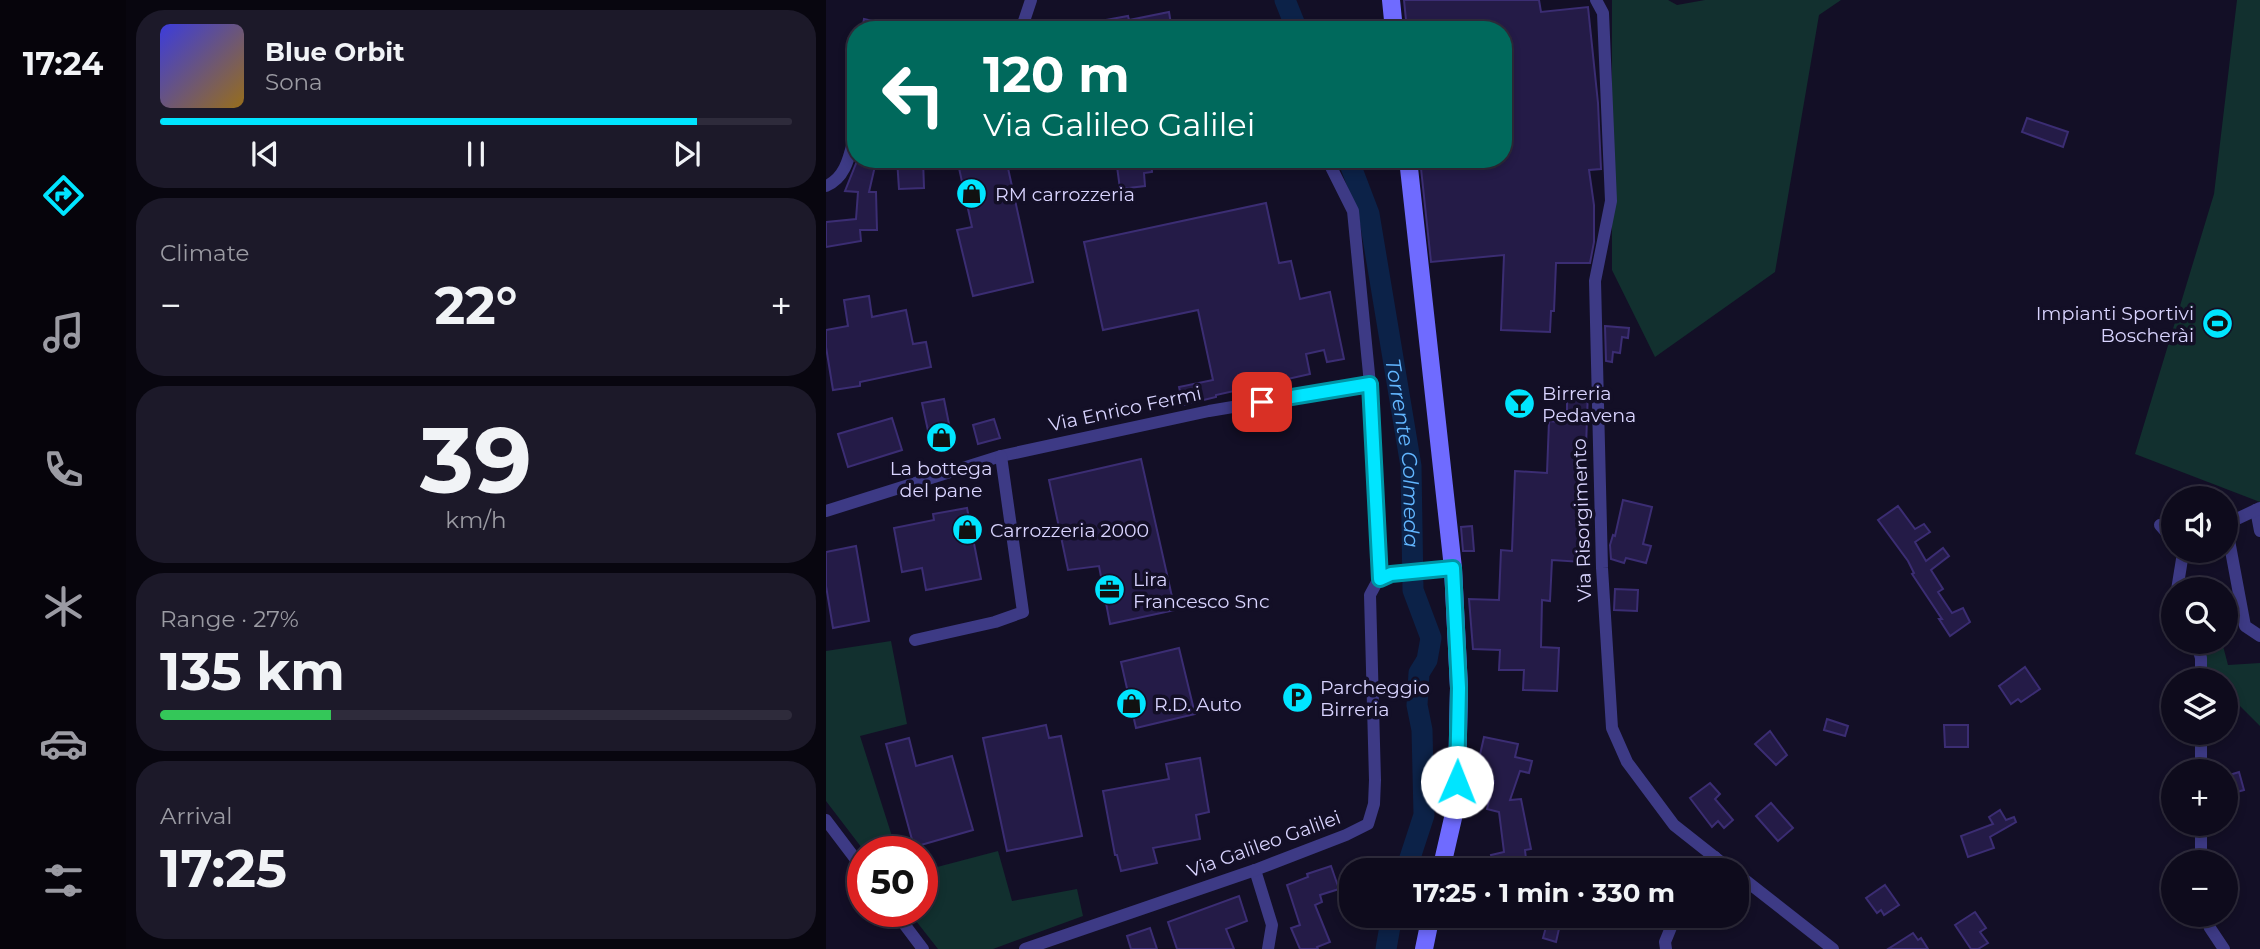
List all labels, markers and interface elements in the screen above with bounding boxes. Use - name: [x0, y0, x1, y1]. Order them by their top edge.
- text: Blue Orbit: [265, 36, 404, 68]
- text: 17:24: [23, 44, 103, 83]
- text: 120 m: [983, 45, 1130, 104]
- icon: left: [868, 49, 959, 140]
- text: Sona: [265, 68, 323, 96]
- text: Via Galileo Galilei: [983, 105, 1255, 144]
- icon: previous: [246, 135, 284, 173]
- icon: pause: [457, 135, 495, 173]
- icon: next: [668, 135, 706, 173]
- icon: directions: [39, 171, 88, 220]
- shop icon: RM carrozzeria: [955, 177, 989, 211]
- place label: RM carrozzeria: [995, 183, 1135, 206]
- text: Climate: [160, 239, 249, 267]
- text: 22°: [434, 274, 518, 337]
- text: −: [160, 282, 182, 329]
- text: +: [770, 282, 792, 329]
- place label: Impianti Sportivi Boscherài: [2036, 302, 2194, 347]
- sports icon: Impianti Sportivi Boscherài: [2200, 307, 2234, 341]
- icon: music: [39, 308, 88, 357]
- water label: Torrente Colmeda: [1381, 357, 1425, 548]
- pin: [1232, 372, 1292, 432]
- street label: Via Enrico Fermi: [1046, 382, 1204, 436]
- place label: Birreria Pedavena: [1542, 382, 1636, 427]
- icon: arrive: [1243, 383, 1281, 421]
- bar icon: Birreria Pedavena: [1502, 387, 1536, 421]
- text: 39: [420, 405, 532, 516]
- shop icon: La bottega del pane: [924, 420, 958, 454]
- street label: Via Risorgimento: [1568, 438, 1596, 602]
- icon: phone: [39, 445, 88, 494]
- place label: La bottega del pane: [890, 457, 992, 502]
- map controls: [2161, 486, 2238, 927]
- button: sound: [2161, 486, 2238, 563]
- text: km/h: [445, 506, 507, 534]
- shop icon: Carrozzeria 2000: [950, 513, 984, 547]
- place label: Carrozzeria 2000: [990, 519, 1149, 542]
- place label: Lira Francesco Snc: [1133, 568, 1270, 613]
- office icon: Lira Francesco Snc: [1093, 573, 1127, 607]
- button: search: [2161, 577, 2238, 654]
- icon: climate: [39, 582, 88, 631]
- text: Range · 27%: [160, 605, 299, 633]
- text: 135 km: [160, 640, 345, 703]
- button: layers: [2161, 668, 2238, 745]
- place label: Parcheggio Birreria: [1320, 676, 1430, 721]
- parking icon: Parcheggio Birreria: [1280, 681, 1314, 715]
- shop icon: R.D. Auto: [1114, 687, 1148, 721]
- place label: R.D. Auto: [1154, 693, 1242, 716]
- icon: car: [39, 719, 88, 768]
- position arrow: [1420, 745, 1494, 819]
- button: +: [2161, 759, 2238, 836]
- text: Arrival: [160, 802, 233, 830]
- street label: Via Galileo Galilei: [1184, 806, 1344, 882]
- speed limit sign: 50: [847, 836, 938, 927]
- text: 17:25: [160, 837, 287, 900]
- button: −: [2161, 850, 2238, 927]
- icon: filters: [39, 856, 88, 905]
- text: 17:25 · 1 min · 330 m: [1413, 877, 1675, 909]

